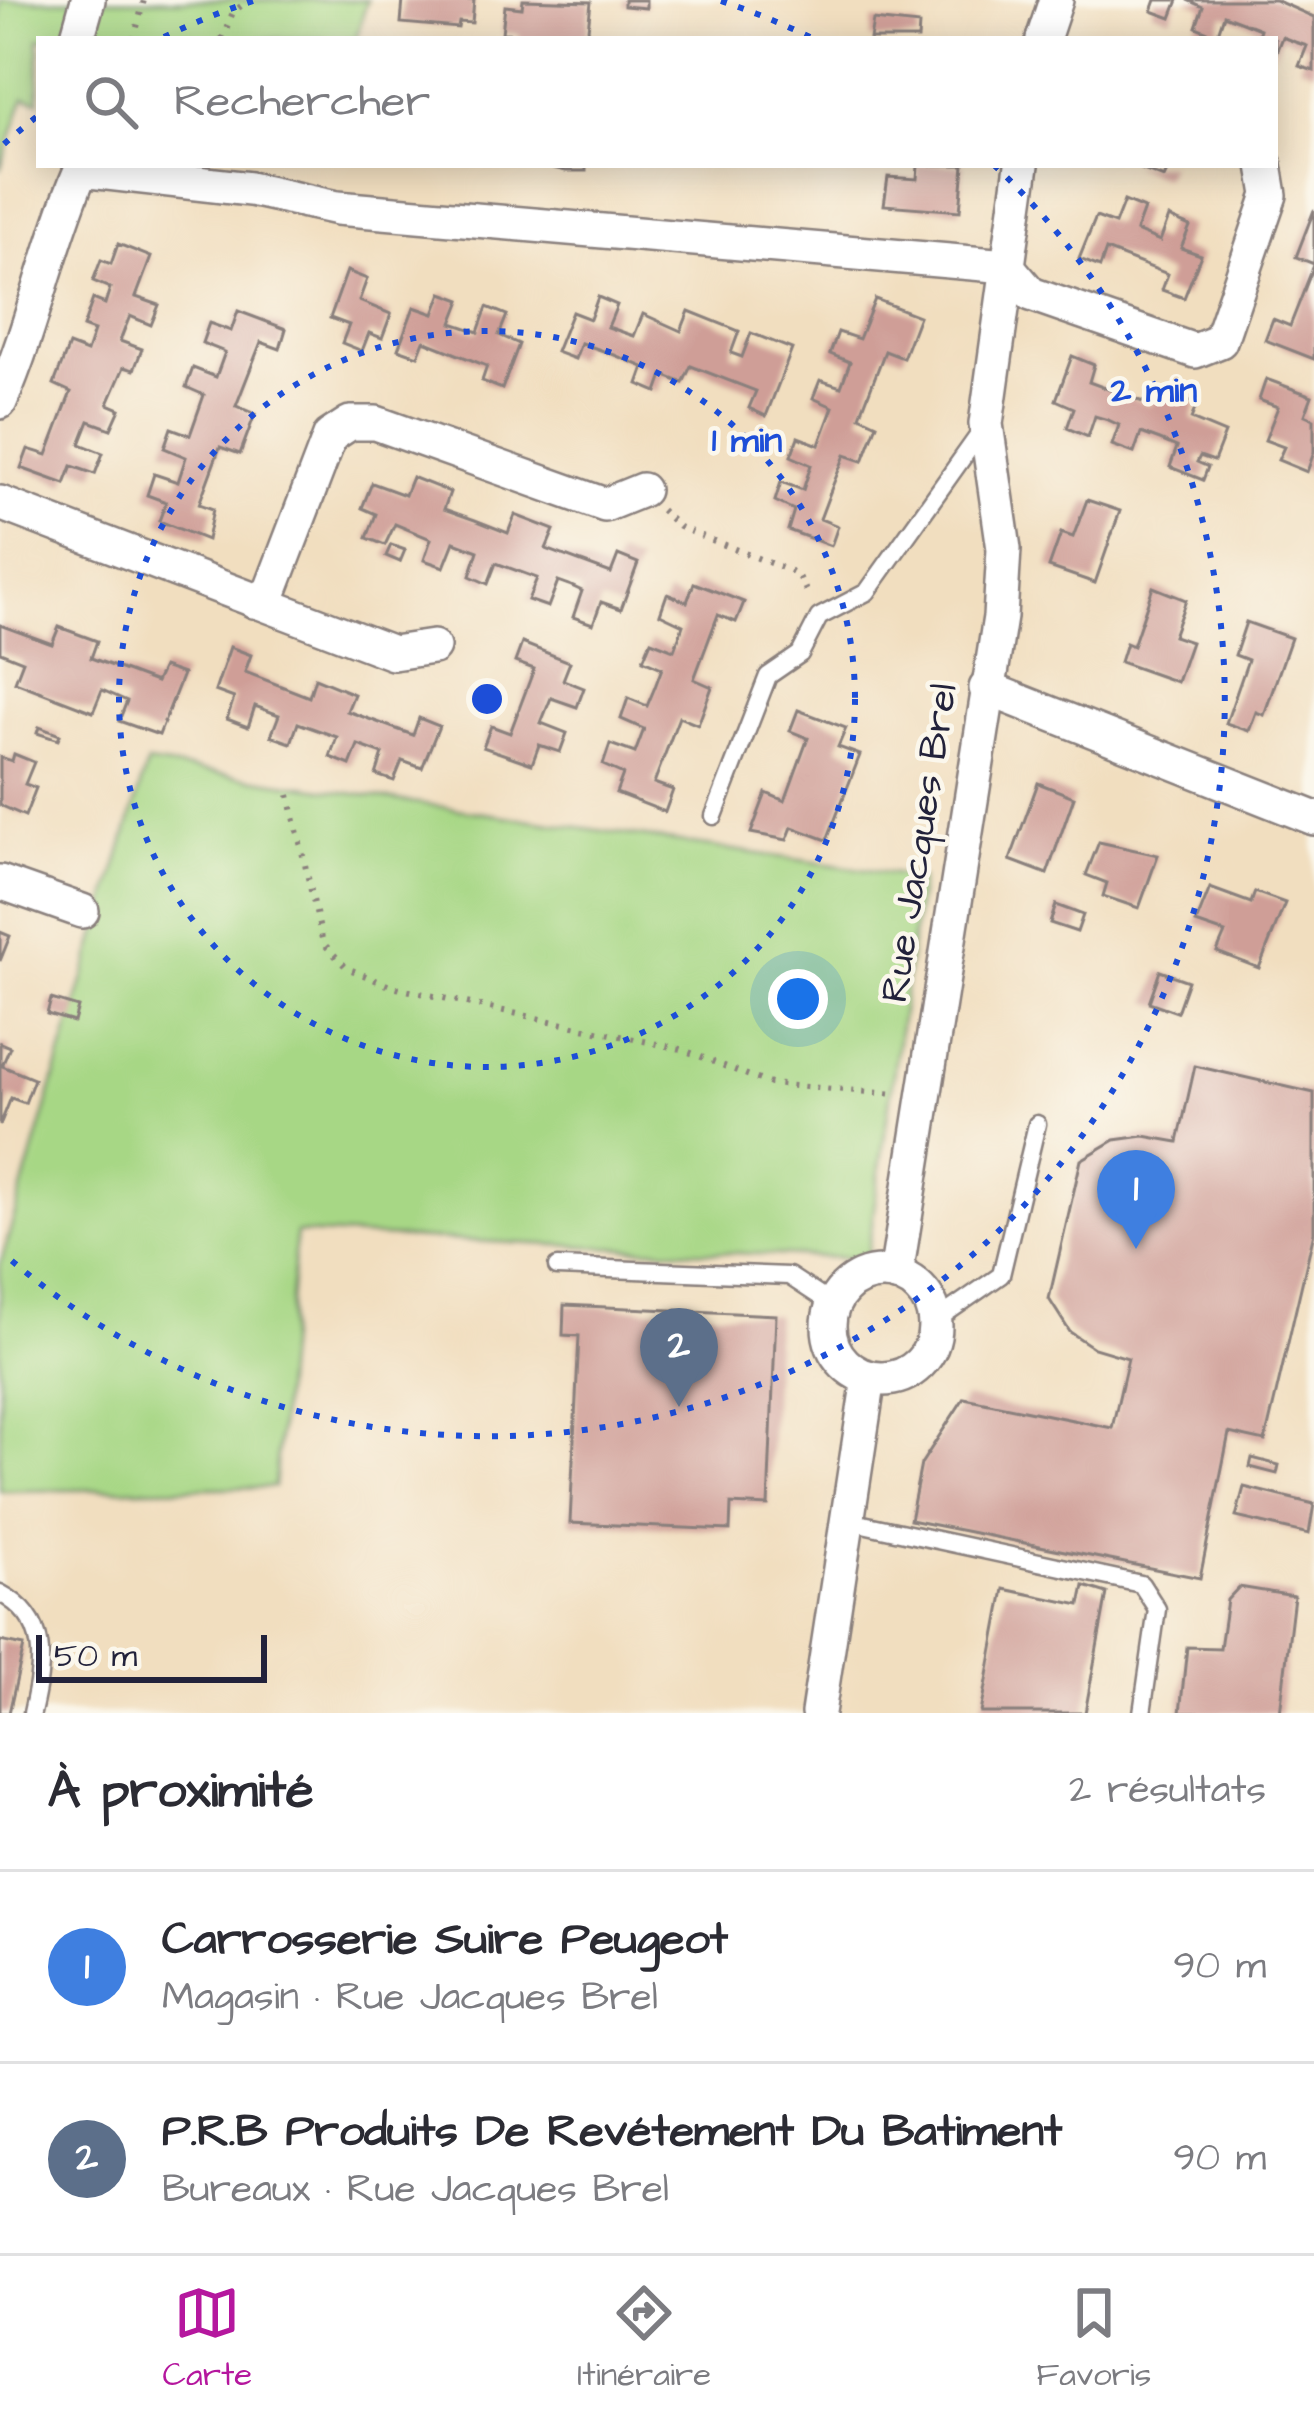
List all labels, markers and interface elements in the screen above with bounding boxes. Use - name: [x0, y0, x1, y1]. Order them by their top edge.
- search box: [36, 36, 1278, 168]
- icon: search: [78, 69, 144, 135]
- text: Rechercher: [174, 71, 430, 133]
- text: 2 min: [1110, 365, 1197, 416]
- text: 1 min: [712, 415, 782, 466]
- centre of rings: [466, 678, 508, 720]
- street label: Rue Jacques Brel: [868, 680, 972, 1006]
- your location: [768, 969, 828, 1029]
- pin: 1: [1097, 1150, 1175, 1249]
- pin: 2: [640, 1308, 718, 1407]
- scale bar: [36, 1629, 267, 1682]
- text: 50 m: [54, 1633, 137, 1679]
- text: À proximité: [48, 1756, 314, 1827]
- text: 2 résultats: [1069, 1764, 1266, 1818]
- text: Carrosserie Suire Peugeot: [162, 1909, 728, 1971]
- text: 1: [85, 1940, 90, 1994]
- text: 90 m: [1173, 1940, 1266, 1994]
- text: Magasin · Rue Jacques Brel: [162, 1971, 658, 2025]
- text: P.R.B Produits De Revétement Du Batiment: [162, 2101, 1062, 2163]
- text: 2: [76, 2132, 98, 2186]
- text: 90 m: [1173, 2132, 1266, 2186]
- text: Bureaux · Rue Jacques Brel: [162, 2163, 669, 2217]
- tab: Carte: [163, 2280, 252, 2398]
- tab: Itinéraire: [577, 2280, 711, 2398]
- tab: Favoris: [1036, 2280, 1151, 2398]

